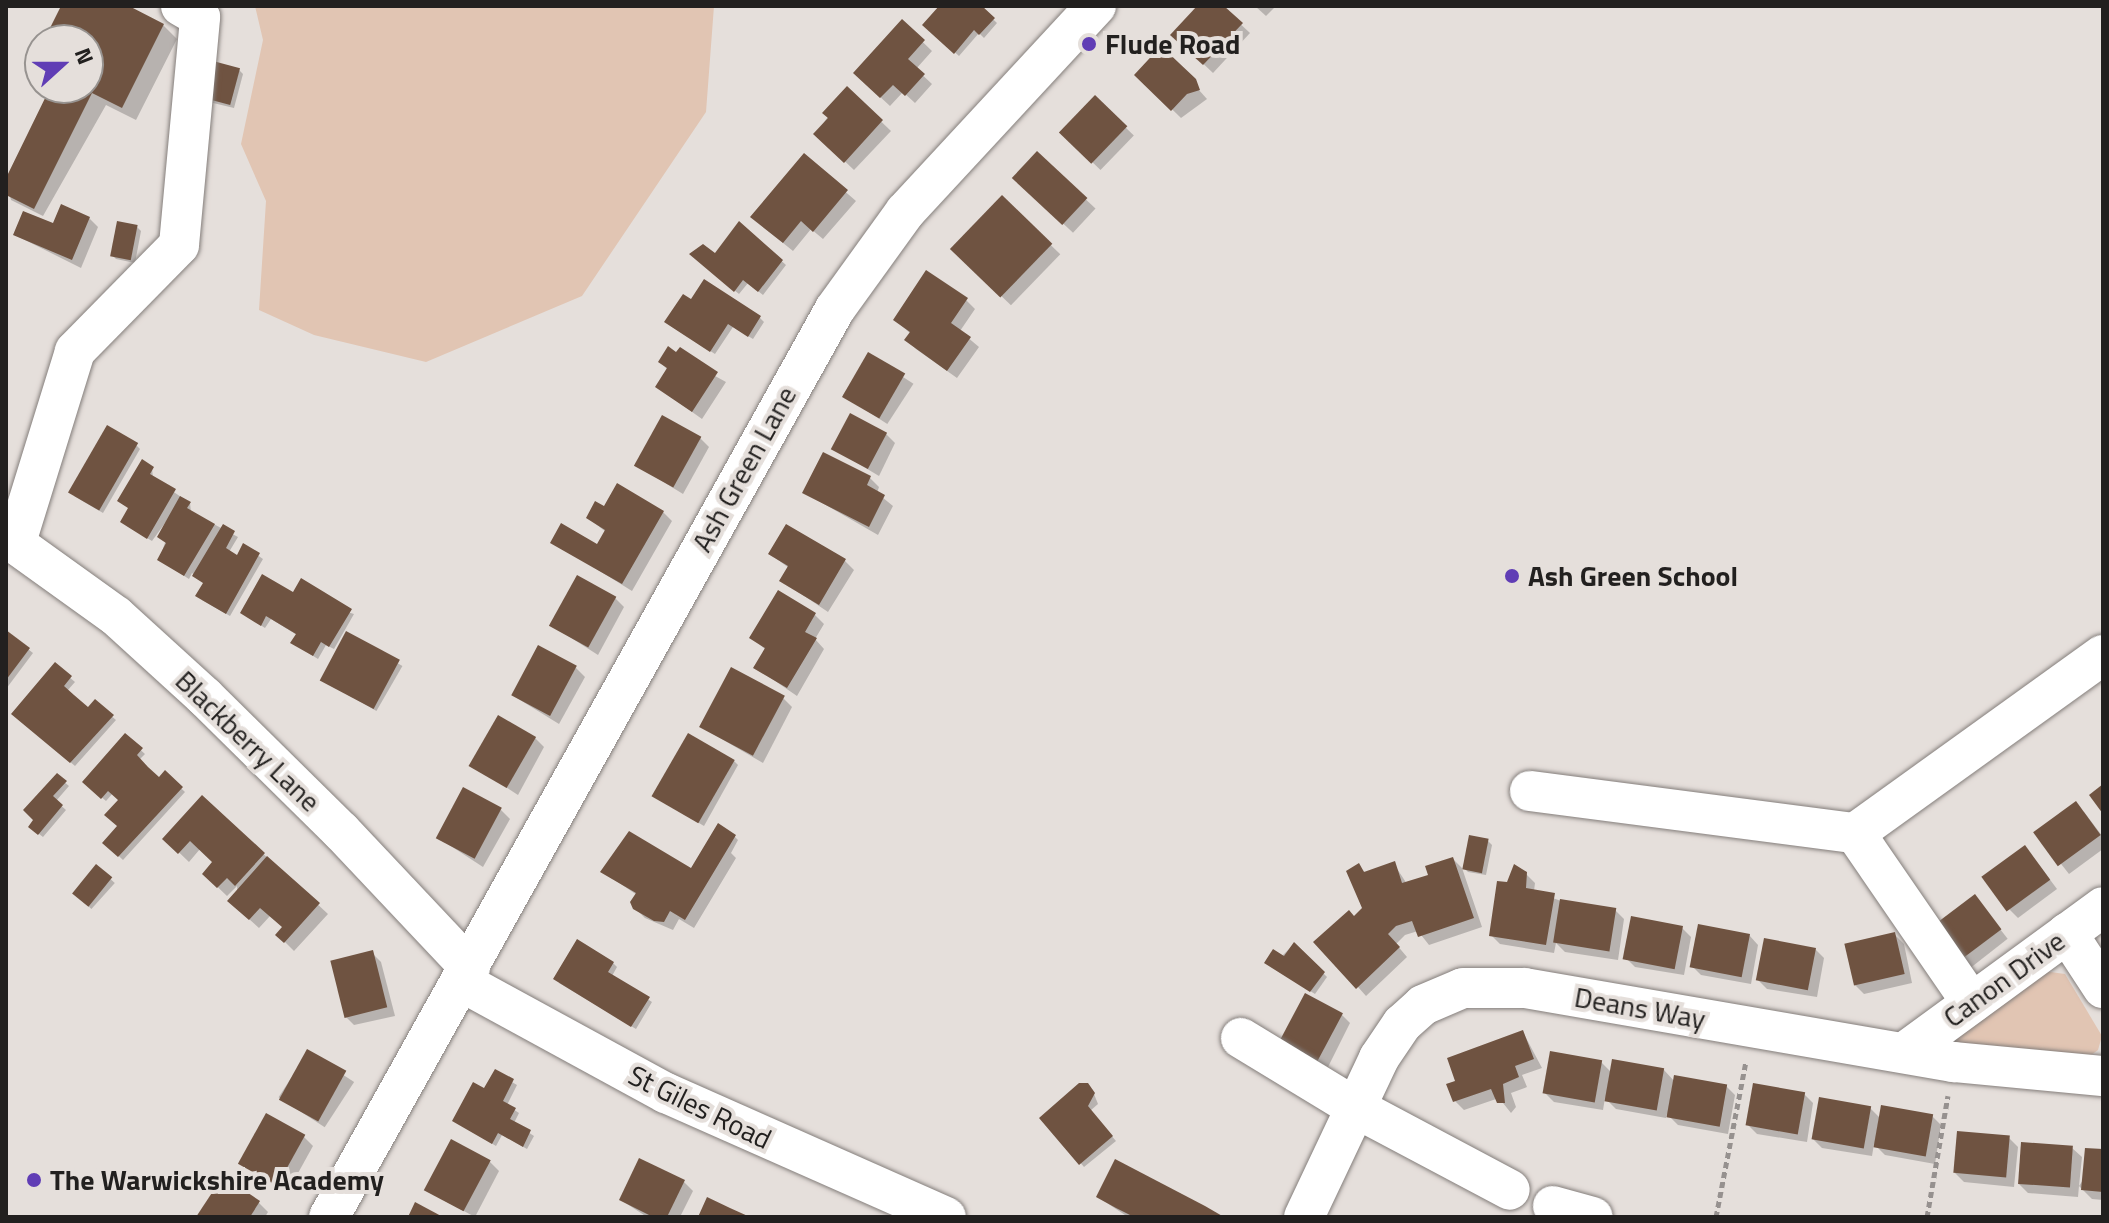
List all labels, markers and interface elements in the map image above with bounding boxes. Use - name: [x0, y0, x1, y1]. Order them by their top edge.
- north arrow: [24, 24, 104, 104]
- place label: Flude Road: [1105, 27, 1240, 61]
- marker: Flude Road: [1080, 35, 1098, 53]
- text: N: [66, 43, 103, 69]
- street label: Ash Green Lane: [685, 381, 803, 557]
- place label: Ash Green School: [1528, 559, 1738, 593]
- marker: Ash Green School: [1503, 567, 1521, 585]
- street label: Blackberry Lane: [169, 664, 327, 818]
- street label: Canon Drive: [1937, 924, 2071, 1034]
- street label: Deans Way: [1572, 980, 1708, 1036]
- street label: St Giles Road: [623, 1058, 777, 1156]
- place label: The Warwickshire Academy: [50, 1163, 384, 1197]
- marker: The Warwickshire Academy: [25, 1171, 43, 1189]

